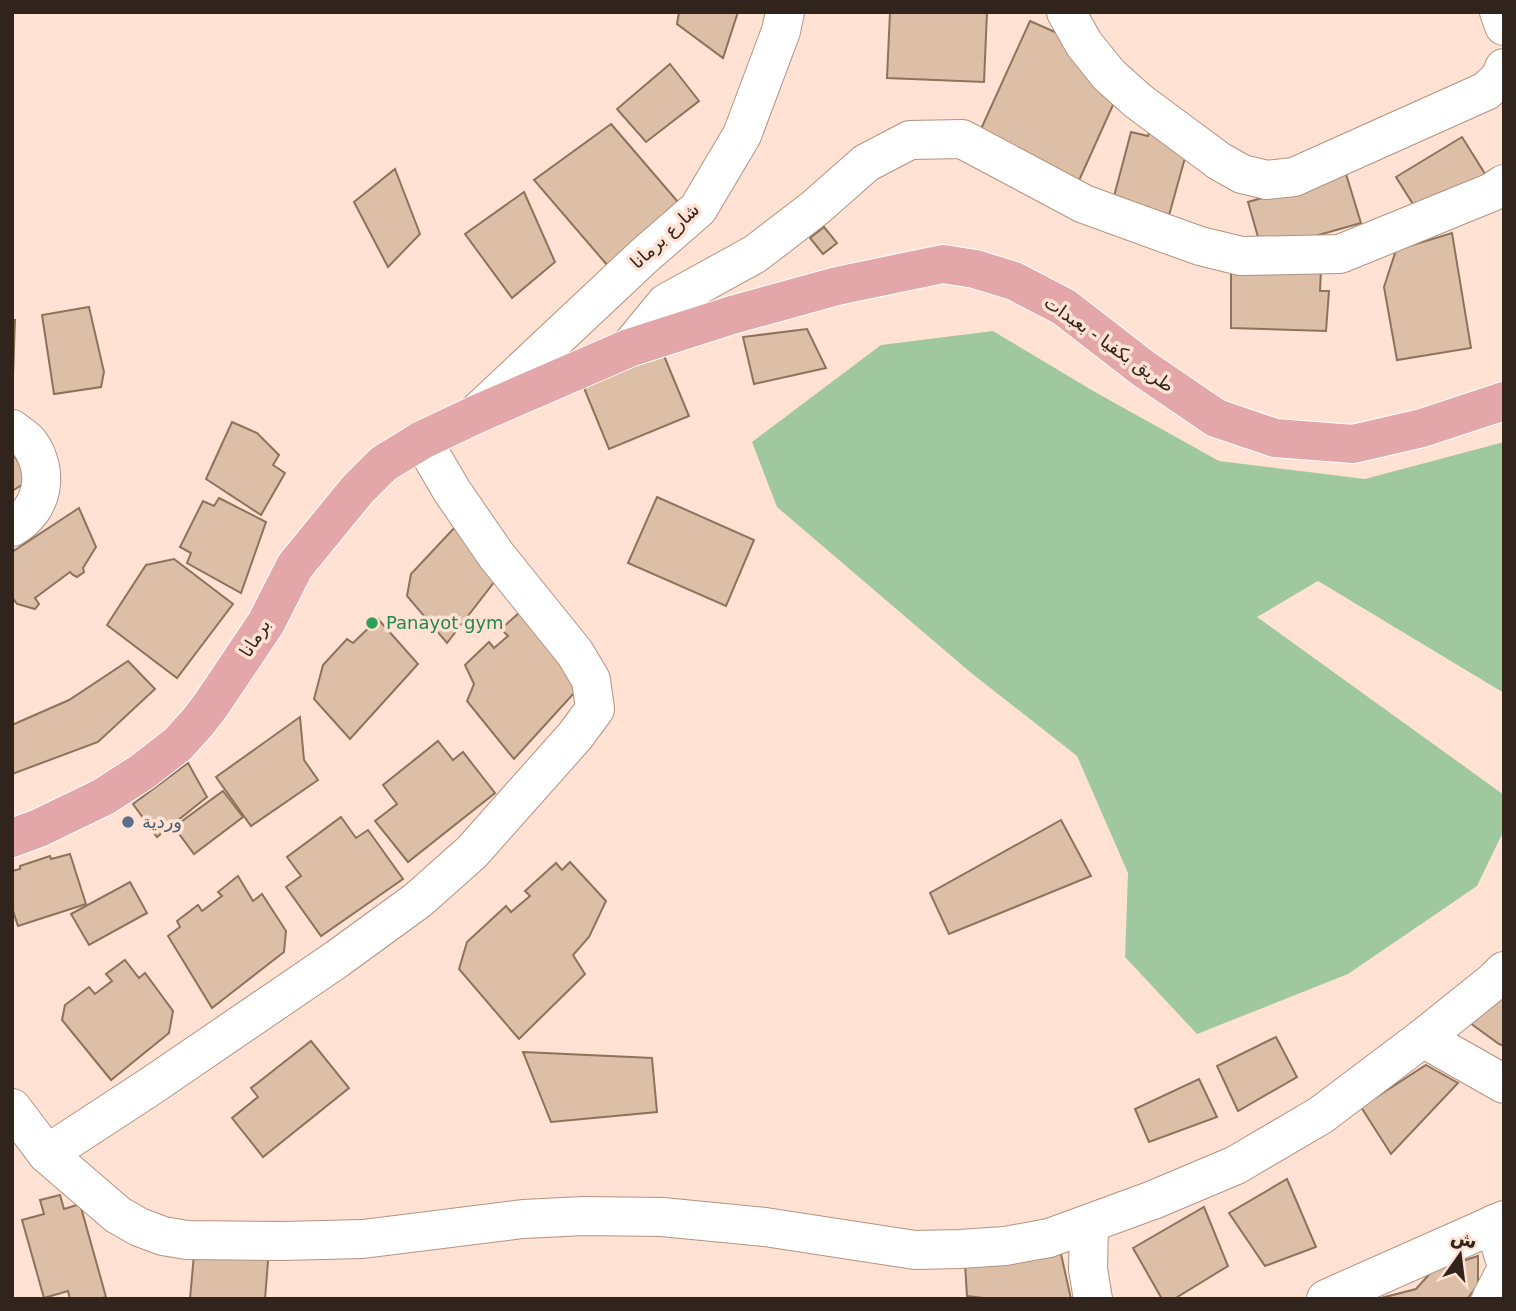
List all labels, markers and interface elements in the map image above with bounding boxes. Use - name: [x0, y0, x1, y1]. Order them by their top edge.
- street label: شارع برمانا: [626, 199, 704, 273]
- street label: طريق بكفيا - بعبدات: [1040, 291, 1178, 397]
- place label: Panayot gym: [386, 612, 504, 633]
- street label: برمانا: [235, 615, 275, 661]
- marker: Panayot gym: [364, 615, 380, 631]
- place label: وردية: [142, 811, 182, 833]
- marker: وردية: [120, 814, 136, 830]
- north arrow: [1425, 1220, 1495, 1290]
- text: ش: [1448, 1225, 1479, 1253]

